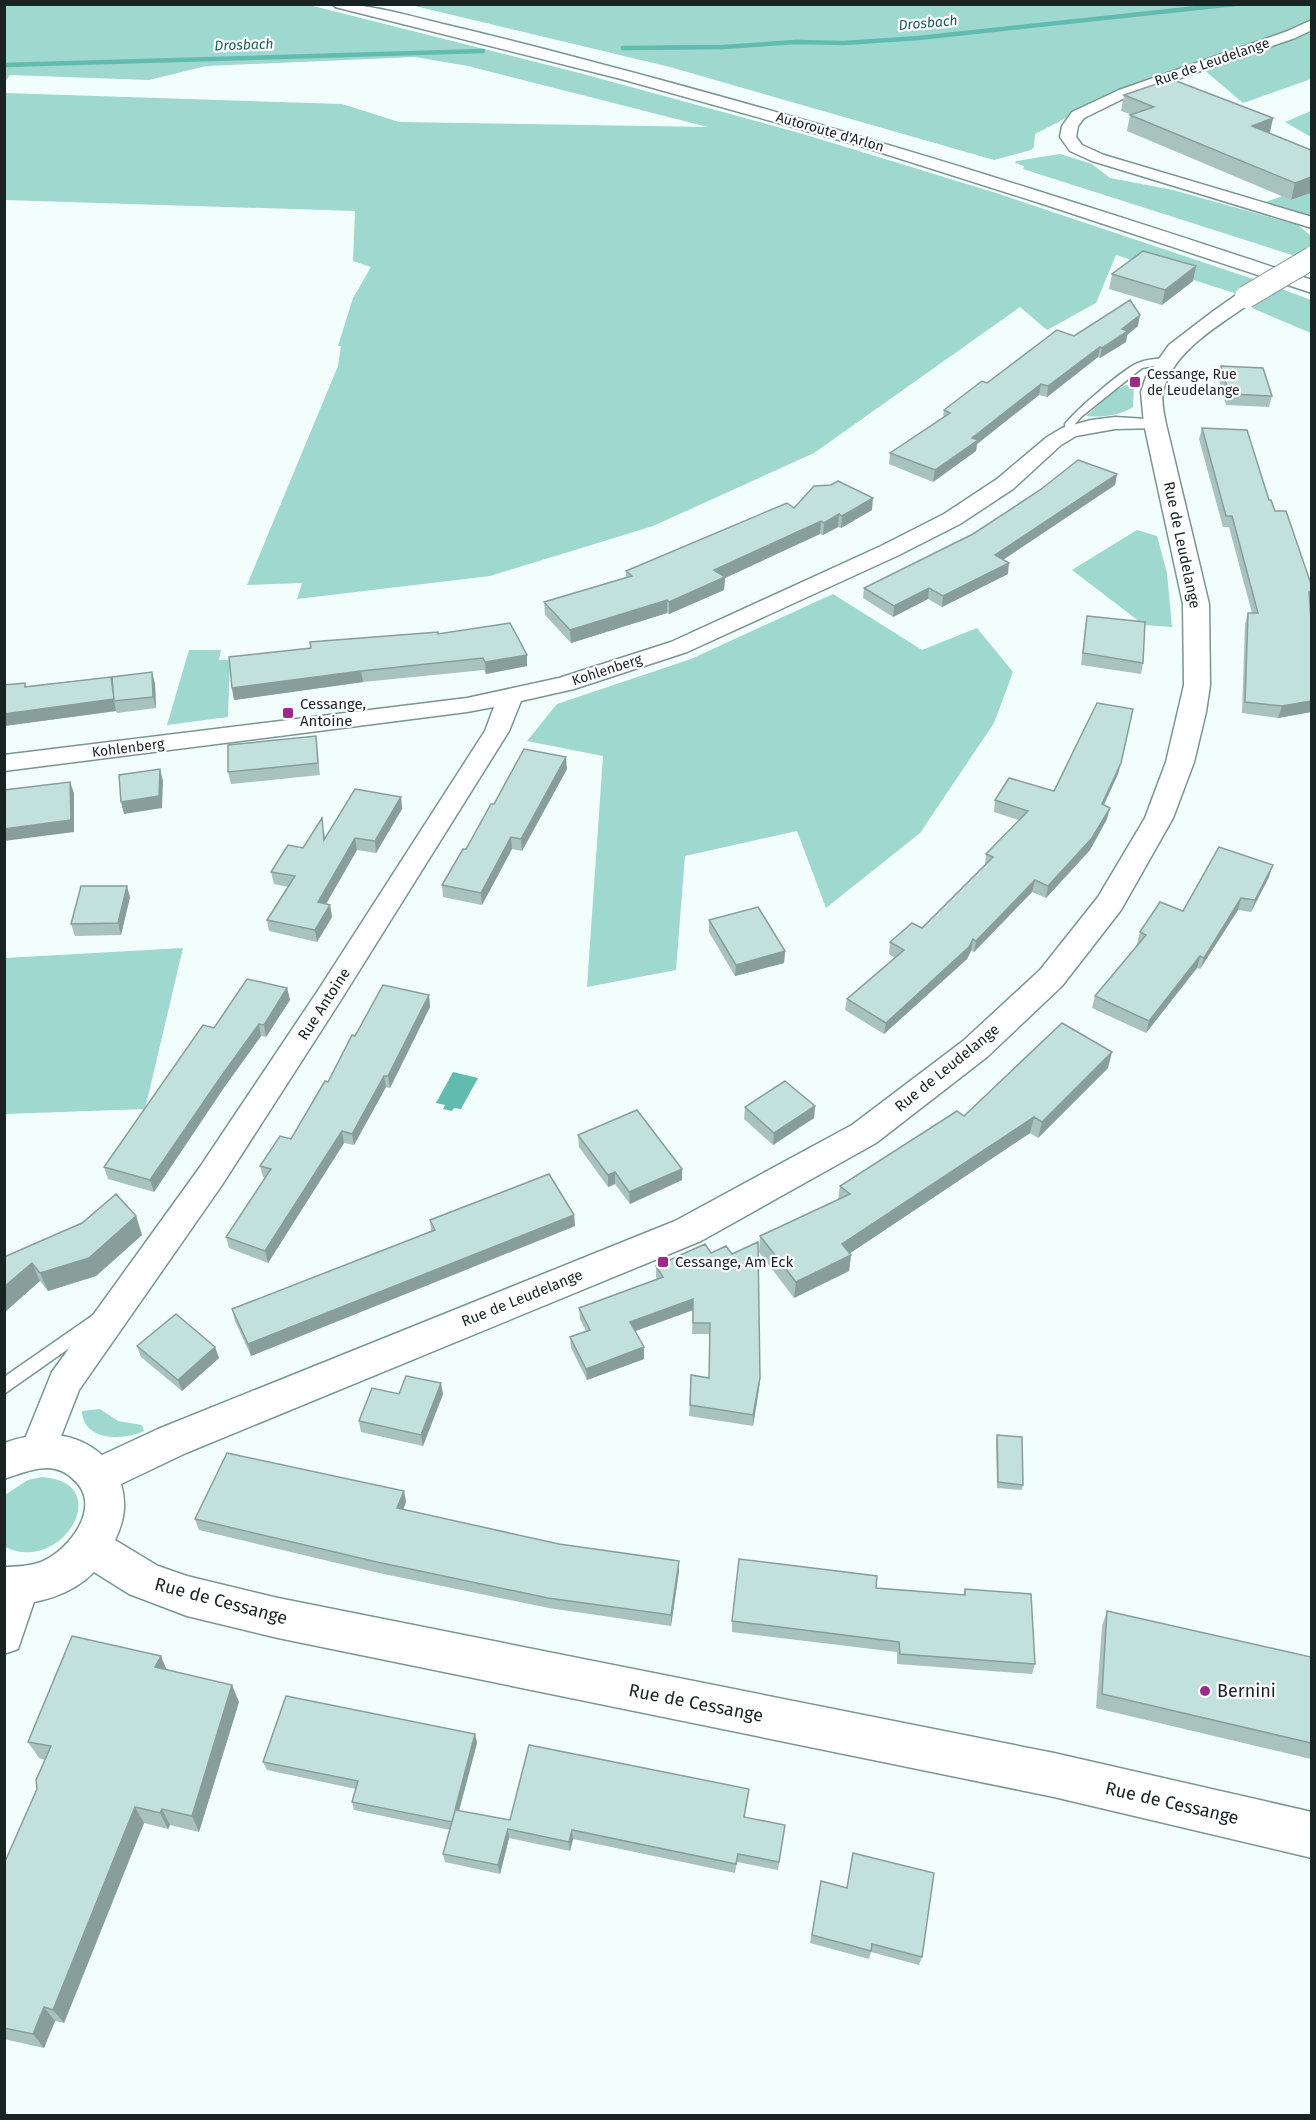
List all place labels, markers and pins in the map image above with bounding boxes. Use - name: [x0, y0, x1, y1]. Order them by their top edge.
- place label: Cessange, Rue de Leudelange: [1147, 366, 1240, 399]
- marker: Cessange, Rue de Leudelange: [1128, 375, 1142, 389]
- place label: Cessange, Antoine: [300, 695, 366, 730]
- marker: Cessange, Antoine: [281, 706, 295, 720]
- place label: Cessange, Am Eck: [675, 1253, 793, 1271]
- marker: Cessange, Am Eck: [656, 1255, 670, 1269]
- place label: Bernini: [1217, 1680, 1276, 1702]
- marker: Bernini: [1198, 1684, 1212, 1698]

